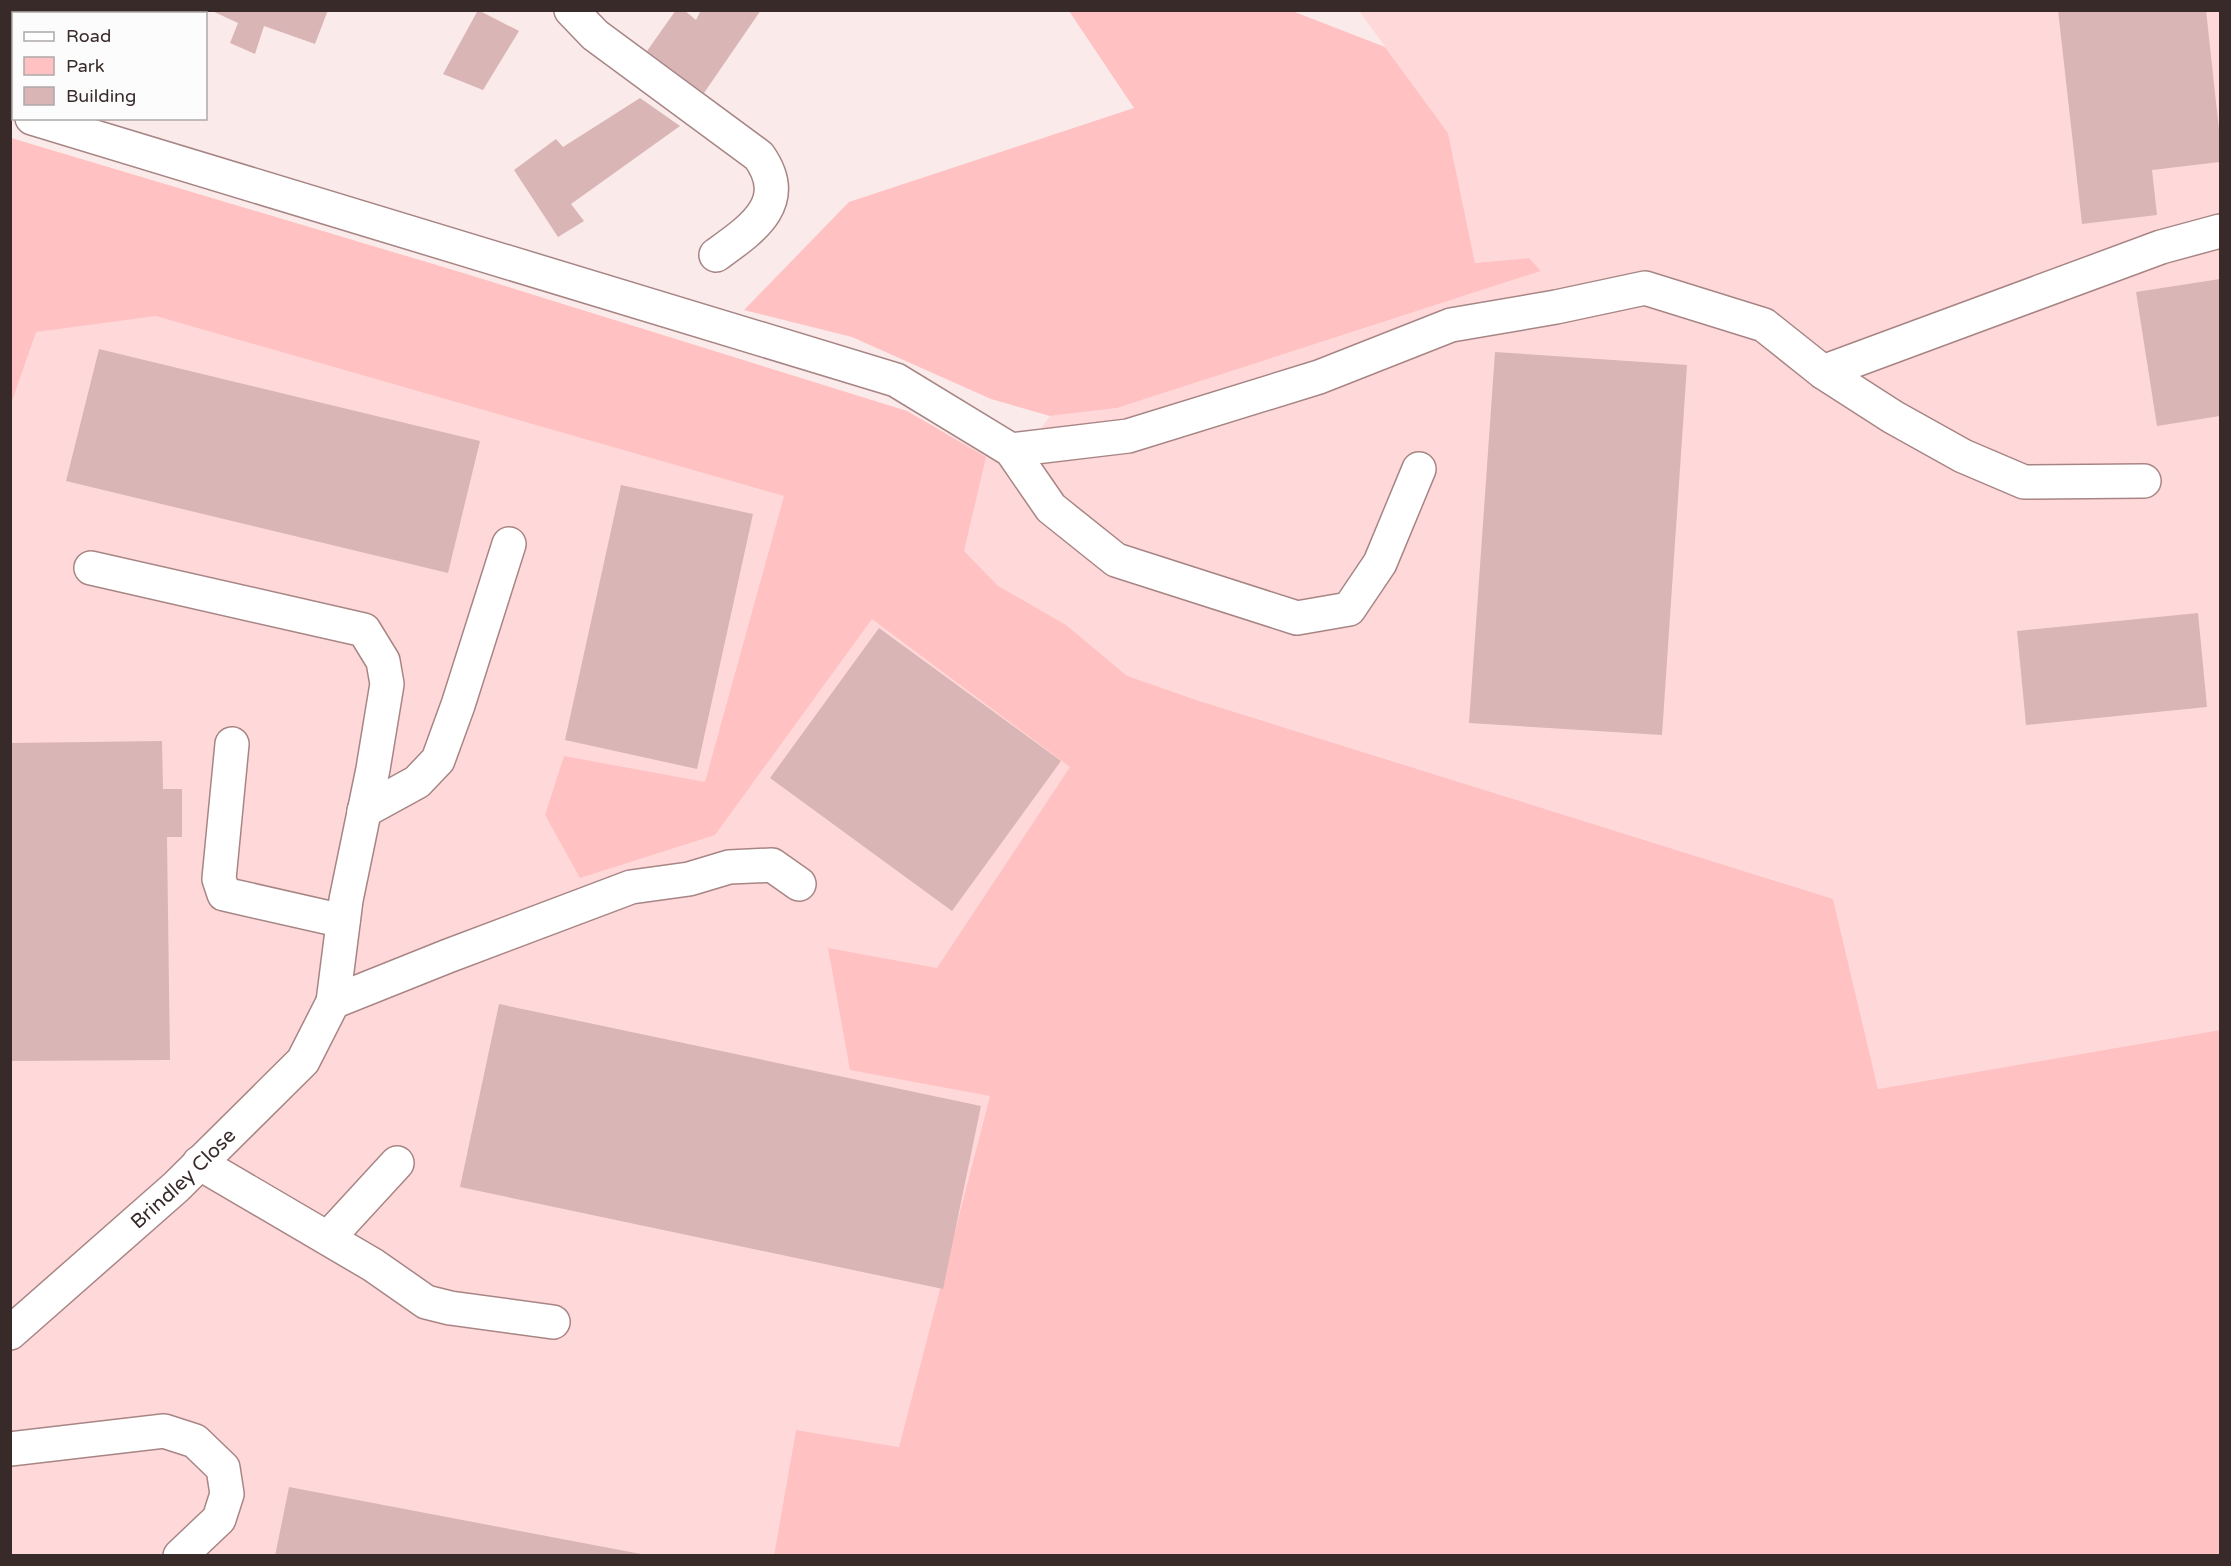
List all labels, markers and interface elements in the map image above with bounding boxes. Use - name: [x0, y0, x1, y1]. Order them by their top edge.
- legend: [12, 12, 207, 120]
- text: Road: [66, 25, 111, 47]
- text: Park: [66, 55, 105, 77]
- text: Building: [66, 85, 136, 107]
- street label: Brindley Close: [126, 1124, 241, 1234]

